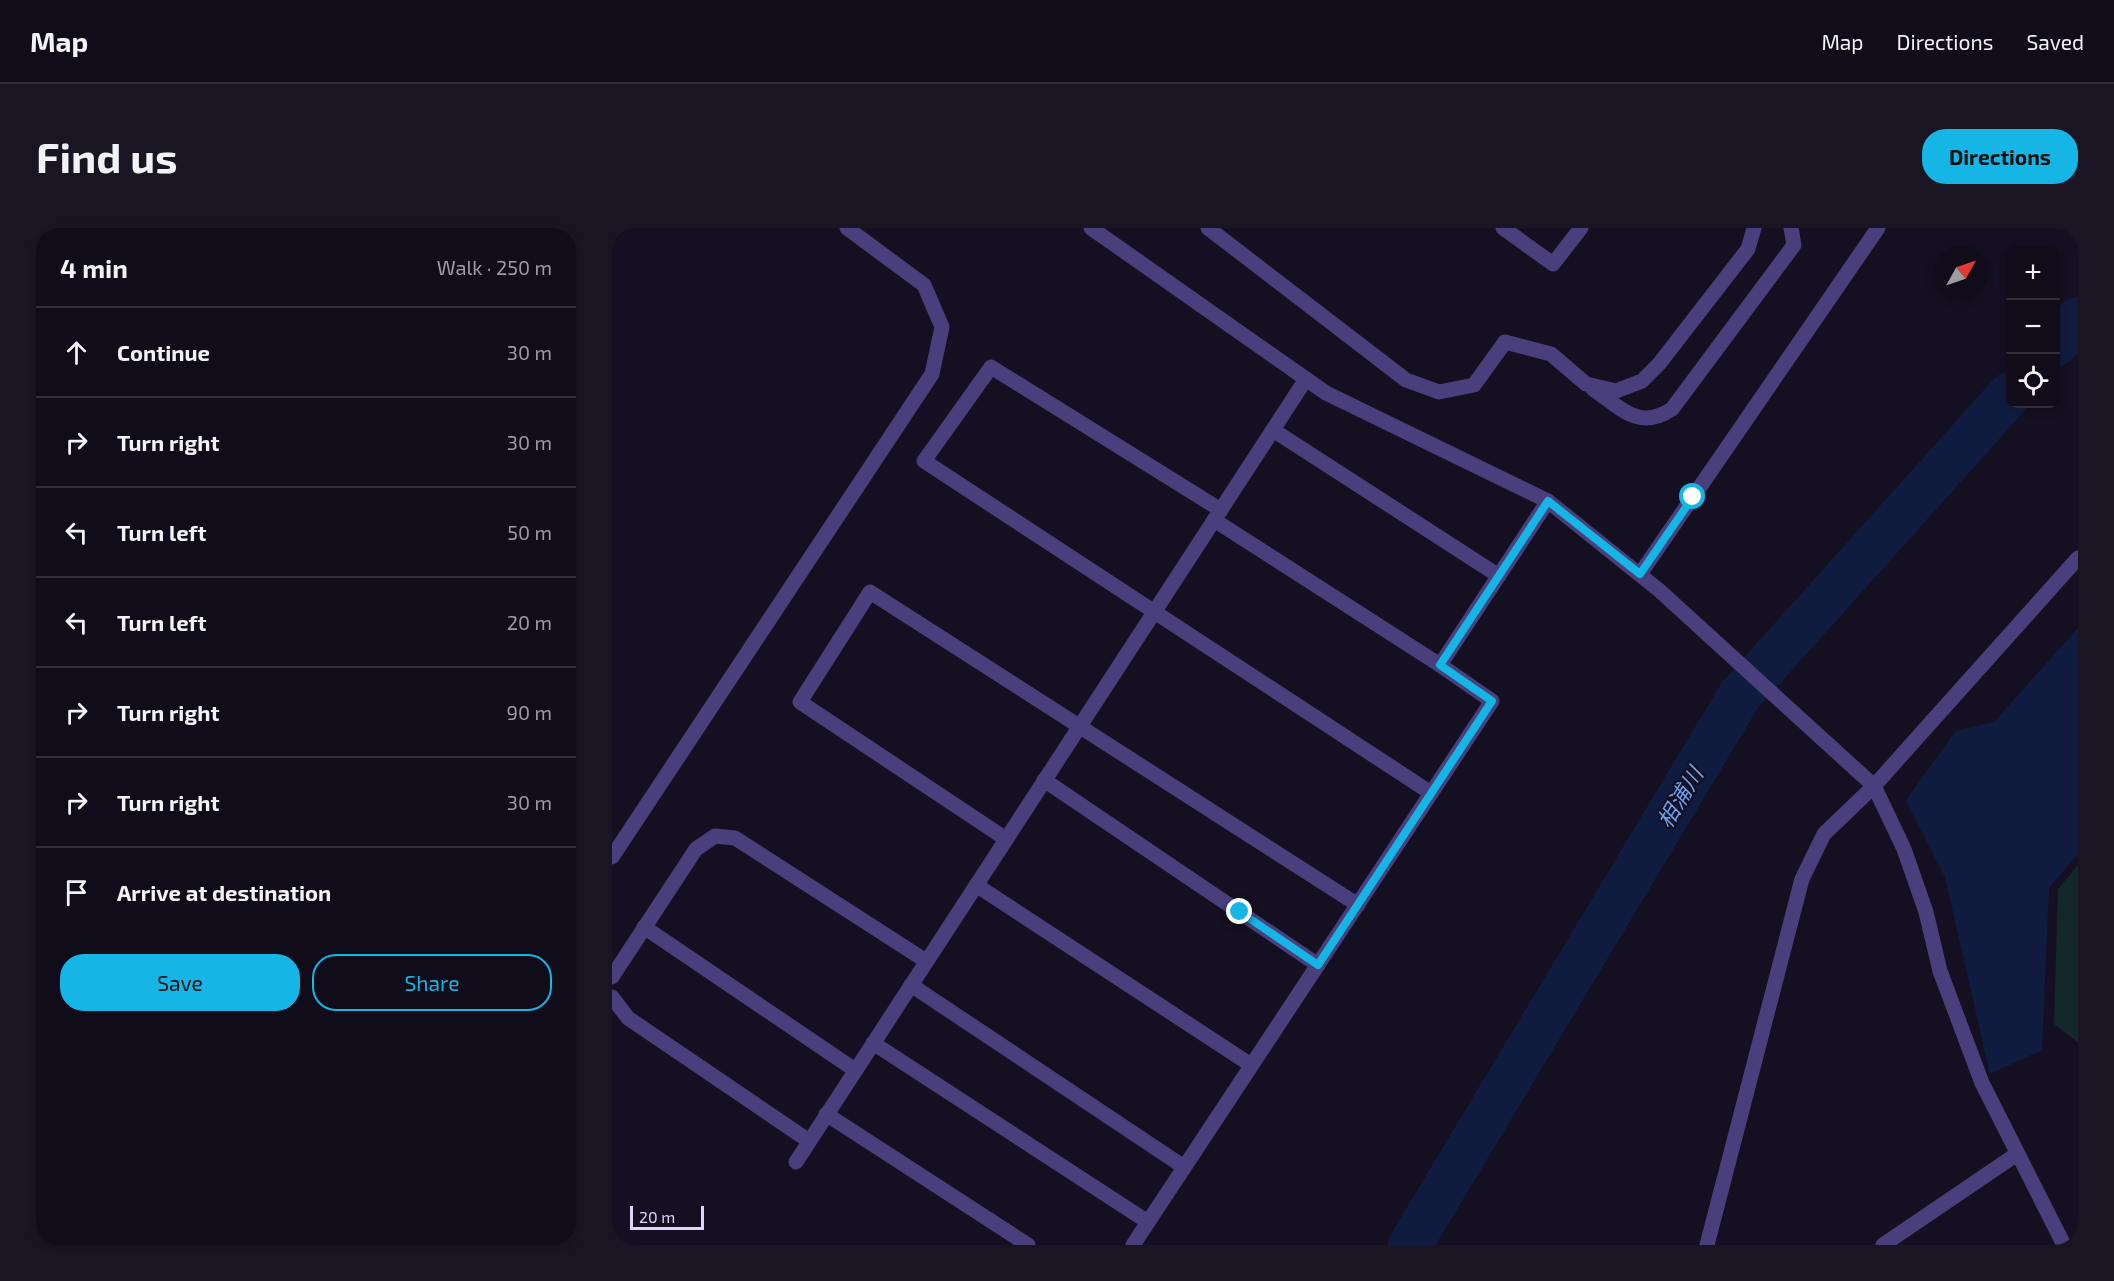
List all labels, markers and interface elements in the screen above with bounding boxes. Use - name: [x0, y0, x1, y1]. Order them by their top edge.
- text: Map: [30, 24, 88, 58]
- text: Map: [1821, 29, 1864, 54]
- text: Directions: [1897, 29, 1993, 54]
- text: Saved: [2026, 29, 2084, 54]
- button: Directions: [1922, 129, 2078, 184]
- text: Find us: [36, 131, 178, 181]
- north arrow: [1934, 246, 1988, 300]
- map controls: [2006, 246, 2060, 408]
- button: +: [2006, 246, 2060, 300]
- text: 4 min: [60, 252, 128, 283]
- text: Walk · 250 m: [437, 255, 552, 279]
- button: −: [2006, 300, 2060, 354]
- icon: ahead: [60, 336, 93, 369]
- text: Continue: [117, 339, 210, 365]
- text: 30 m: [507, 340, 552, 364]
- button: locate: [2006, 354, 2060, 408]
- icon: right: [60, 426, 93, 459]
- text: Turn right: [117, 429, 219, 455]
- text: 30 m: [507, 430, 552, 454]
- route start: [1679, 483, 1705, 509]
- icon: left: [60, 516, 93, 549]
- text: Turn left: [117, 519, 206, 545]
- text: 50 m: [507, 520, 552, 544]
- icon: left: [60, 606, 93, 639]
- text: Turn left: [117, 609, 206, 635]
- text: 20 m: [507, 610, 552, 634]
- icon: right: [60, 696, 93, 729]
- text: Turn right: [117, 699, 219, 725]
- text: 90 m: [507, 700, 552, 724]
- water label: 相浦川: [1651, 760, 1708, 832]
- icon: right: [60, 786, 93, 819]
- text: Turn right: [117, 789, 219, 815]
- text: 30 m: [507, 790, 552, 814]
- icon: arrive: [60, 876, 93, 909]
- text: Arrive at destination: [117, 879, 331, 905]
- route end: [1226, 898, 1252, 924]
- button: Save: [60, 954, 300, 1011]
- button: Share: [312, 954, 552, 1011]
- scale bar: [630, 1203, 704, 1230]
- text: 20 m: [639, 1207, 675, 1226]

